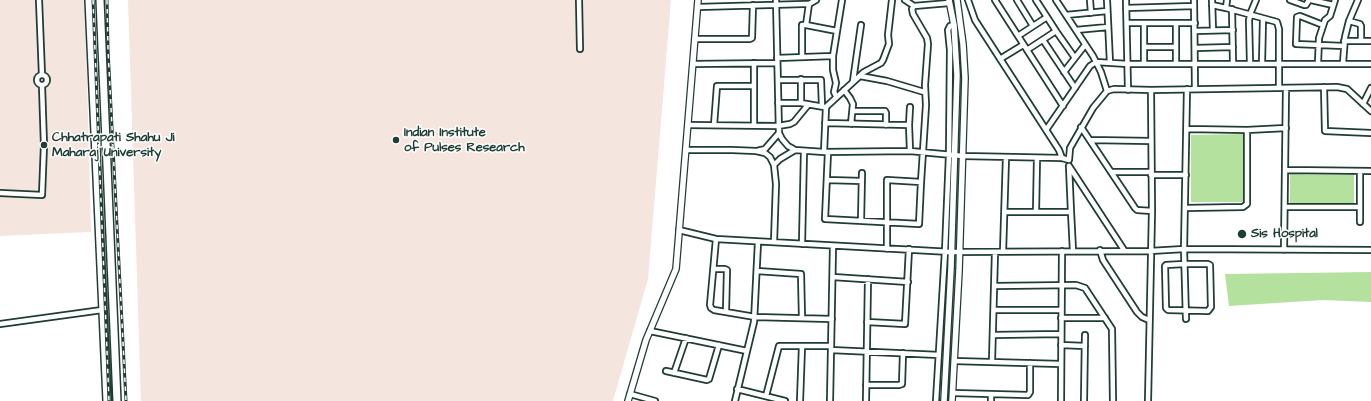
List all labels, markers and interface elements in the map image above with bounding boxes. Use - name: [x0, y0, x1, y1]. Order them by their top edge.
- place label: Indian Institute of Pulses Research: [404, 125, 525, 156]
- place label: Chhatrapati Shahu Ji Maharaj University: [52, 130, 175, 161]
- marker: Indian Institute of Pulses Research: [391, 135, 401, 145]
- marker: Chhatrapati Shahu Ji Maharaj University: [39, 140, 49, 150]
- place label: Sis Hospital: [1251, 226, 1318, 242]
- marker: Sis Hospital: [1236, 228, 1248, 240]

